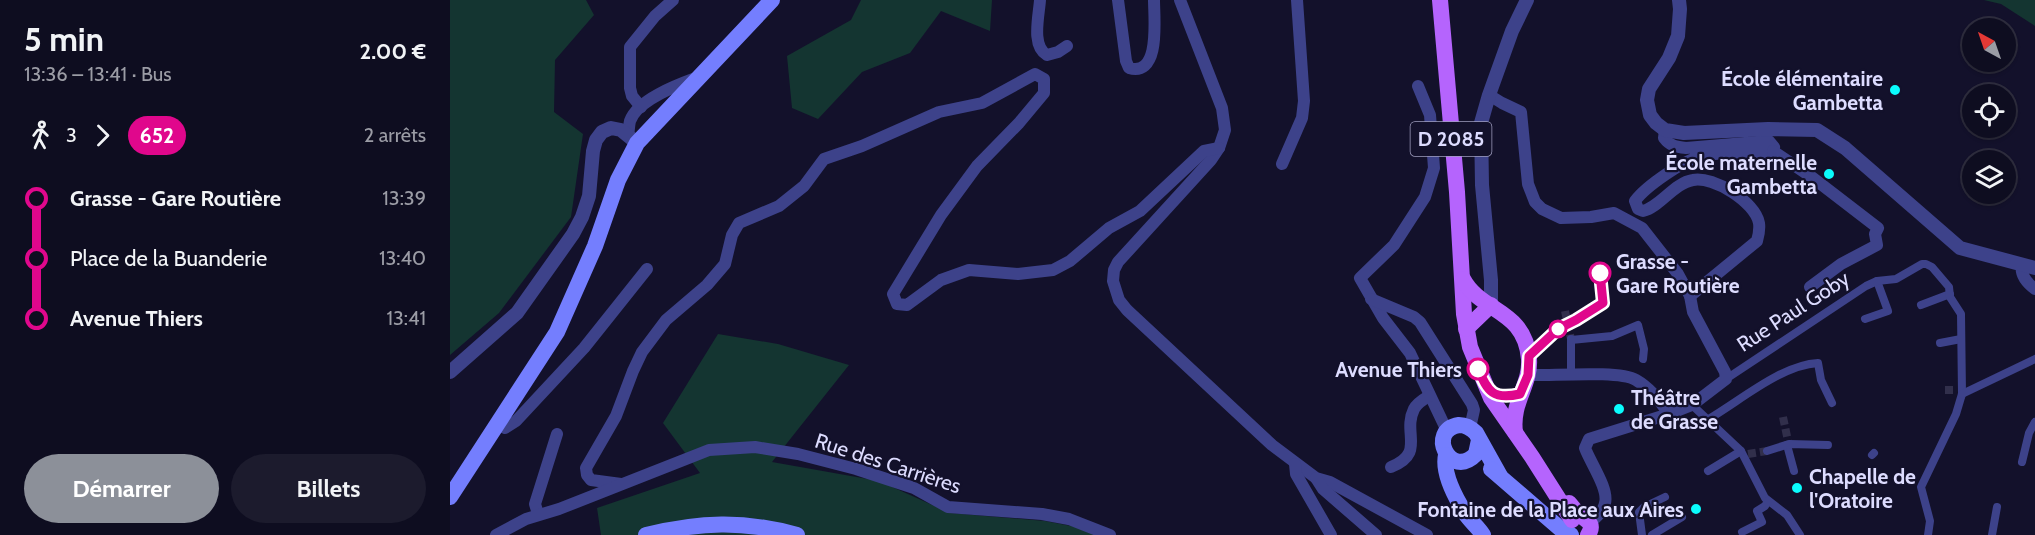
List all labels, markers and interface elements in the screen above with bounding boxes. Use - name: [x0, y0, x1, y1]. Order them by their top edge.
- north arrow: [1962, 18, 2016, 72]
- map controls: [1962, 18, 2016, 204]
- text: 5 min: [24, 19, 104, 59]
- text: 2.00 €: [360, 38, 426, 65]
- text: 13:36 – 13:41 · Bus: [24, 62, 172, 86]
- place label: École élémentaire Gambetta: [1721, 66, 1884, 115]
- marker: École élémentaire Gambetta: [1888, 83, 1902, 97]
- button: locate: [1962, 84, 2016, 138]
- icon: walk: [24, 119, 57, 152]
- icon: forward: [86, 119, 119, 152]
- road number: D 2085: [1410, 122, 1492, 156]
- text: 3: [66, 123, 77, 147]
- text: 652: [140, 123, 174, 148]
- text: 2 arrêts: [364, 123, 426, 147]
- place label: École maternelle Gambetta: [1665, 150, 1818, 199]
- button: layers: [1962, 150, 2016, 204]
- marker: École maternelle Gambetta: [1822, 167, 1836, 181]
- text: Grasse - Gare Routière: [70, 185, 281, 212]
- text: 13:39: [382, 186, 426, 210]
- text: Place de la Buanderie: [70, 245, 267, 272]
- text: 13:40: [379, 246, 426, 270]
- place label: Grasse - Gare Routière: [1616, 249, 1740, 298]
- marker: Grasse - Gare Routière: [1589, 262, 1611, 284]
- street label: Rue Paul Goby: [1732, 265, 1854, 357]
- text: Avenue Thiers: [70, 305, 203, 332]
- text: 13:41: [386, 306, 426, 330]
- unlabelled marker: [1549, 320, 1567, 338]
- place label: Avenue Thiers: [1335, 357, 1462, 382]
- marker: Avenue Thiers: [1467, 358, 1489, 380]
- place label: Théâtre de Grasse: [1631, 385, 1718, 434]
- marker: Théâtre de Grasse: [1612, 402, 1626, 416]
- street label: Rue des Carrières: [812, 428, 964, 498]
- button: Démarrer: [24, 454, 219, 523]
- button: Billets: [231, 454, 426, 523]
- place label: Chapelle de l'Oratoire: [1809, 464, 1916, 513]
- marker: Chapelle de l'Oratoire: [1790, 481, 1804, 495]
- place label: Fontaine de la Place aux Aires: [1417, 497, 1684, 522]
- marker: Fontaine de la Place aux Aires: [1689, 502, 1703, 516]

